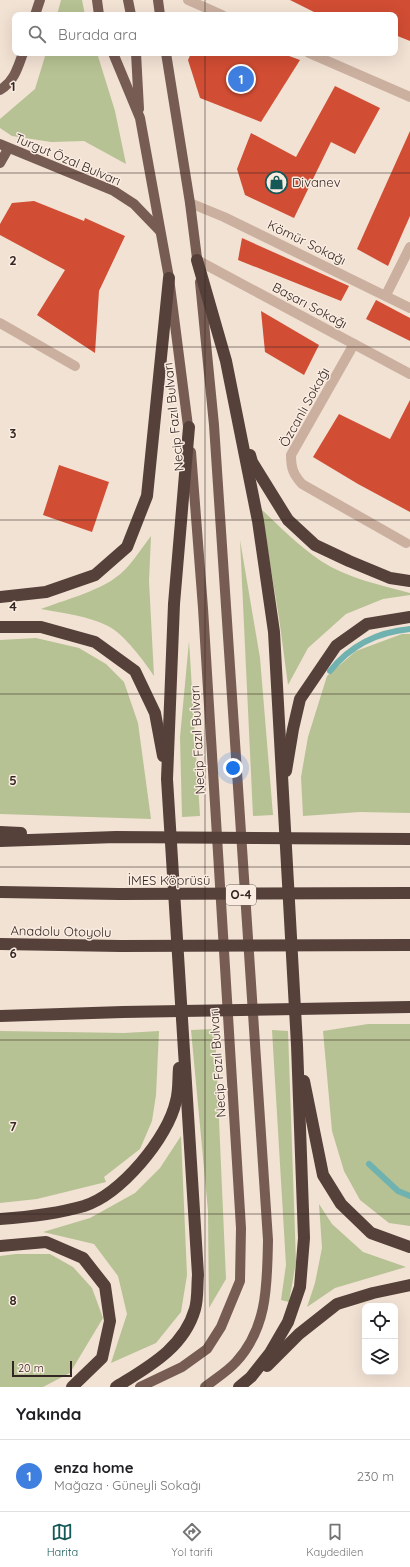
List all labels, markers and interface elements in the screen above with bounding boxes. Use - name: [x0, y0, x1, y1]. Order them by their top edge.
- search box: [12, 12, 398, 56]
- icon: search: [26, 23, 48, 45]
- text: Burada ara: [58, 25, 137, 44]
- pin: 1: [228, 64, 254, 94]
- text: 1: [10, 78, 16, 94]
- street label: Turgut Özal Bulvarı: [13, 129, 123, 189]
- shop icon: Divanev: [263, 169, 289, 195]
- place label: Divanev: [292, 174, 341, 190]
- street label: Kömür Sokağı: [265, 216, 349, 268]
- text: 2: [9, 252, 17, 268]
- street label: Başarı Sokağı: [270, 279, 350, 331]
- street label: Necip Fazıl Bulvarı: [159, 362, 187, 472]
- street label: Özcanlı Sokağı: [276, 364, 332, 450]
- text: 3: [10, 425, 17, 441]
- text: 4: [9, 598, 17, 614]
- street label: Necip Fazıl Bulvarı: [186, 685, 208, 795]
- your location: [223, 758, 243, 778]
- text: 5: [9, 772, 17, 788]
- street label: İMES Köprüsü: [128, 872, 210, 888]
- road number: O-4: [226, 885, 256, 905]
- street label: Anadolu Otoyolu: [10, 922, 112, 940]
- text: 6: [9, 945, 17, 961]
- street label: Necip Fazıl Bulvarı: [205, 1008, 229, 1118]
- text: 7: [9, 1118, 17, 1134]
- text: 8: [9, 1292, 17, 1308]
- map controls: [362, 1303, 398, 1375]
- button: locate: [362, 1303, 398, 1339]
- button: layers: [362, 1339, 398, 1375]
- scale bar: [12, 1359, 72, 1378]
- text: 20 m: [18, 1361, 44, 1375]
- text: Yakında: [16, 1403, 81, 1424]
- text: enza home: [54, 1458, 134, 1477]
- text: 1: [26, 1468, 32, 1484]
- text: 230 m: [357, 1468, 394, 1484]
- text: Mağaza · Güneyli Sokağı: [54, 1477, 201, 1493]
- tab: Harita: [47, 1521, 78, 1559]
- tab: Yol tarifi: [172, 1521, 213, 1559]
- tab: Kaydedilen: [306, 1521, 363, 1559]

